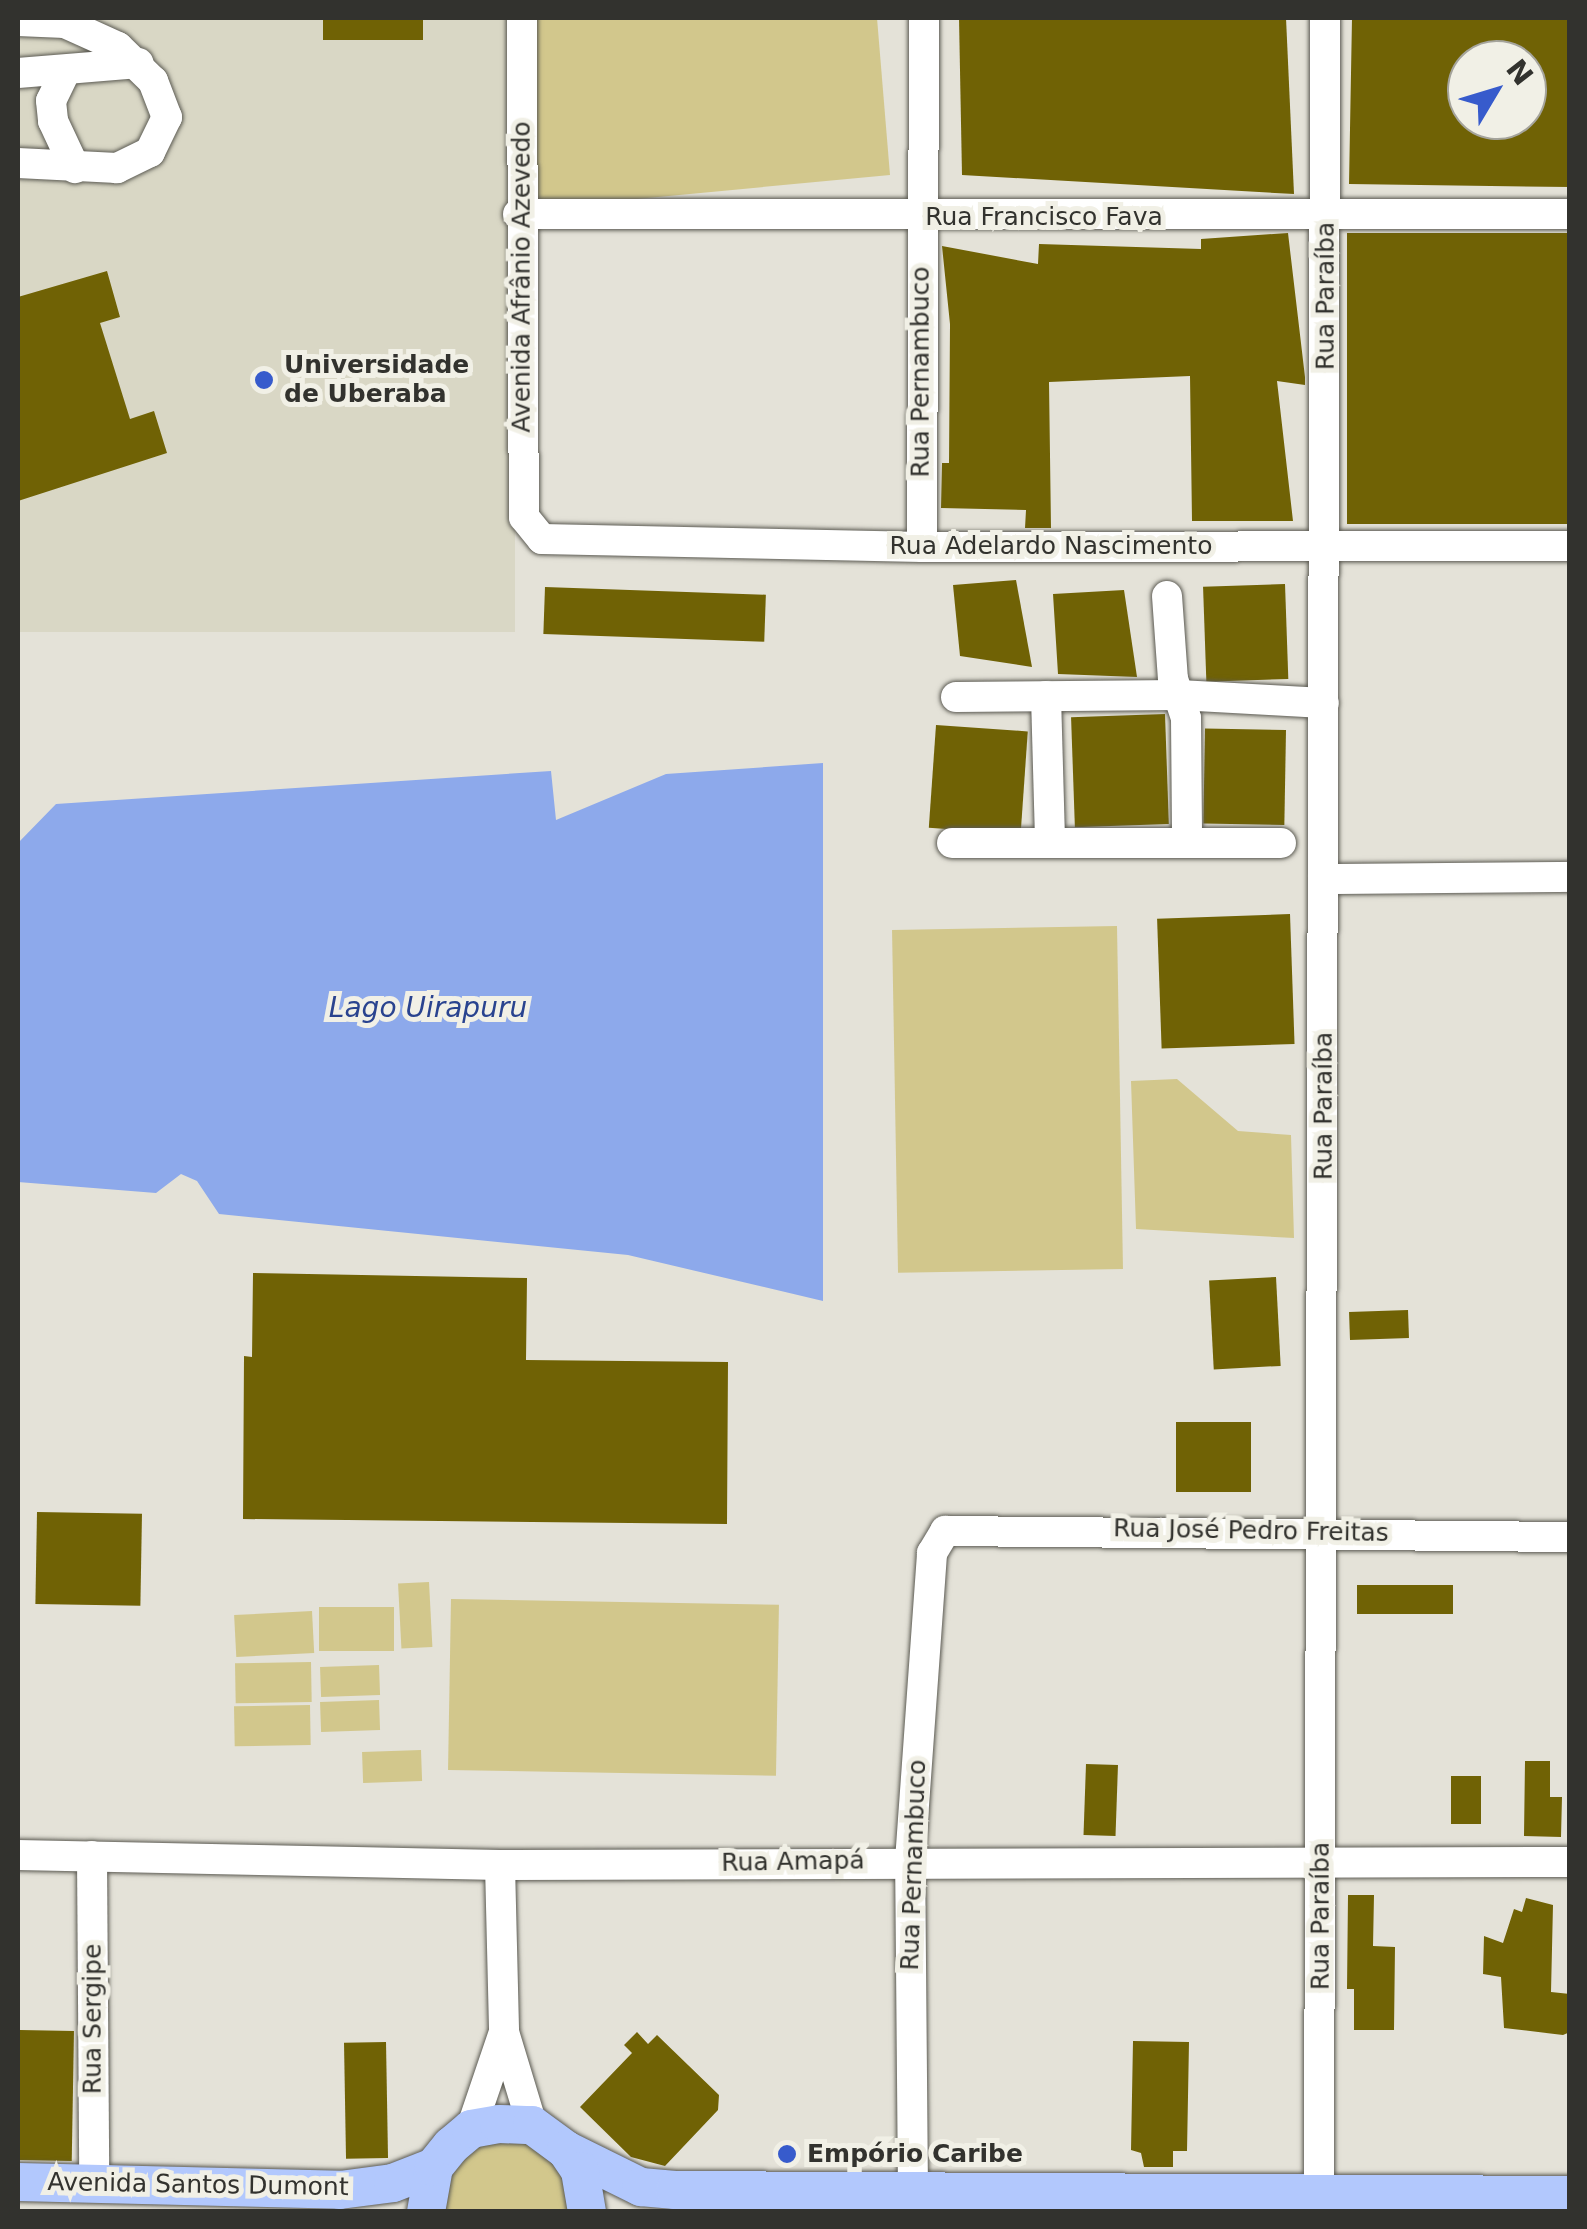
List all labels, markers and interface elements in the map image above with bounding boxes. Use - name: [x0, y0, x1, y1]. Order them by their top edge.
- north arrow: [1447, 40, 1547, 140]
- text: N: [1499, 53, 1540, 92]
- street label: Avenida Afrânio Azevedo: [507, 121, 537, 433]
- street label: Rua Francisco Fava: [925, 202, 1163, 232]
- street label: Rua Paraíba: [1311, 222, 1341, 370]
- street label: Rua Pernambuco: [906, 266, 936, 478]
- place label: Universidade de Uberaba: [284, 351, 469, 410]
- marker: Universidade de Uberaba: [253, 369, 275, 391]
- street label: Rua Adelardo Nascimento: [890, 531, 1212, 561]
- water label: Lago Uirapuru: [329, 991, 527, 1025]
- street label: Rua Paraíba: [1309, 1032, 1339, 1180]
- street label: Rua José Pedro Freitas: [1113, 1514, 1389, 1548]
- street label: Rua Pernambuco: [895, 1759, 933, 1971]
- street label: Rua Paraíba: [1306, 1842, 1336, 1990]
- street label: Rua Amapá: [721, 1846, 865, 1878]
- street label: Rua Sergipe: [78, 1944, 108, 2094]
- place label: Empório Caribe: [807, 2139, 1023, 2169]
- marker: Empório Caribe: [776, 2143, 798, 2165]
- street label: Avenida Santos Dumont: [47, 2167, 349, 2203]

